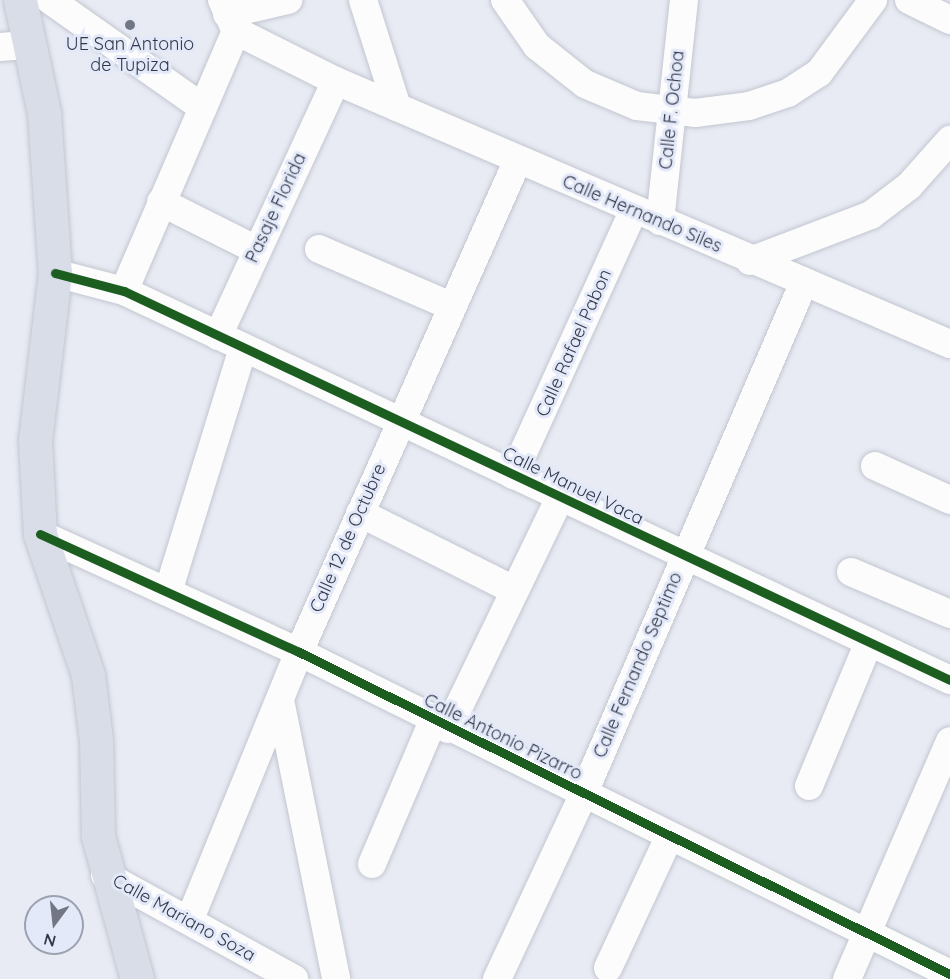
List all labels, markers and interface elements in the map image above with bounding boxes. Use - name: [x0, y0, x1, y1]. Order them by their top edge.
- marker: UE San Antonio de Tupiza: [123, 18, 137, 32]
- place label: UE San Antonio de Tupiza: [66, 34, 194, 76]
- street label: Calle F. Ochoa: [655, 49, 689, 171]
- street label: Pasaje Florida: [241, 150, 311, 266]
- street label: Calle Hernando Siles: [559, 171, 725, 257]
- street label: Calle Rafael Pabon: [532, 266, 616, 420]
- street label: Calle Manuel Vaca: [499, 442, 647, 530]
- street label: Calle 12 de Octubre: [305, 460, 391, 616]
- street label: Calle Fernando Septimo: [589, 569, 687, 761]
- street label: Calle Antonio Pizarro: [420, 689, 586, 785]
- street label: Calle Mariano Soza: [109, 870, 259, 966]
- north arrow: [24, 895, 84, 955]
- text: N: [42, 929, 58, 952]

